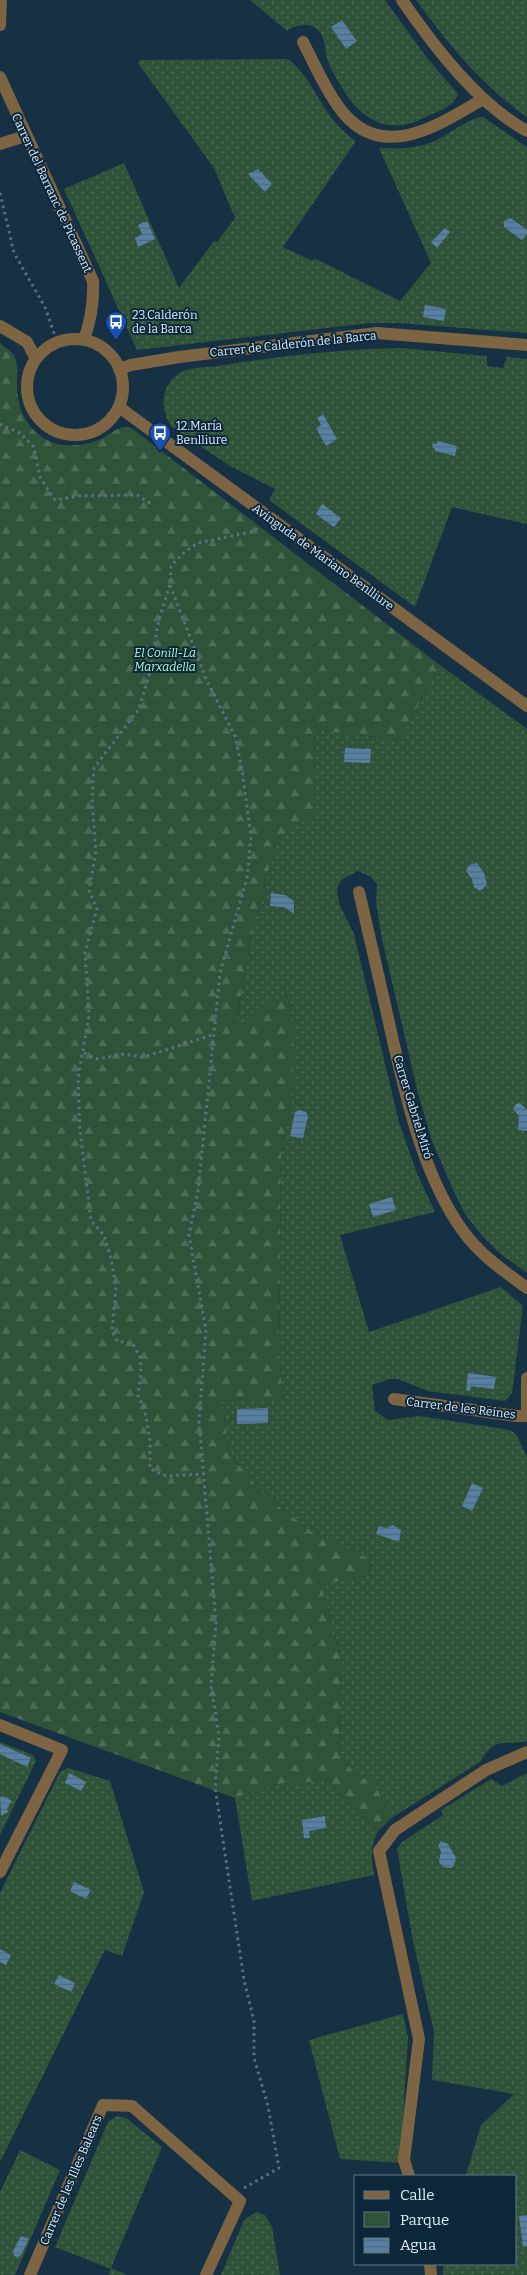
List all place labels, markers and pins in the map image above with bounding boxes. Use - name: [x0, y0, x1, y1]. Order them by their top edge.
- place label: 23.Calderón de la Barca: [132, 308, 198, 336]
- bus stop icon: 23.Calderón de la Barca: [104, 310, 128, 341]
- place label: 12.María Benlliure: [176, 419, 227, 447]
- bus stop icon: 12.María Benlliure: [148, 421, 172, 452]

